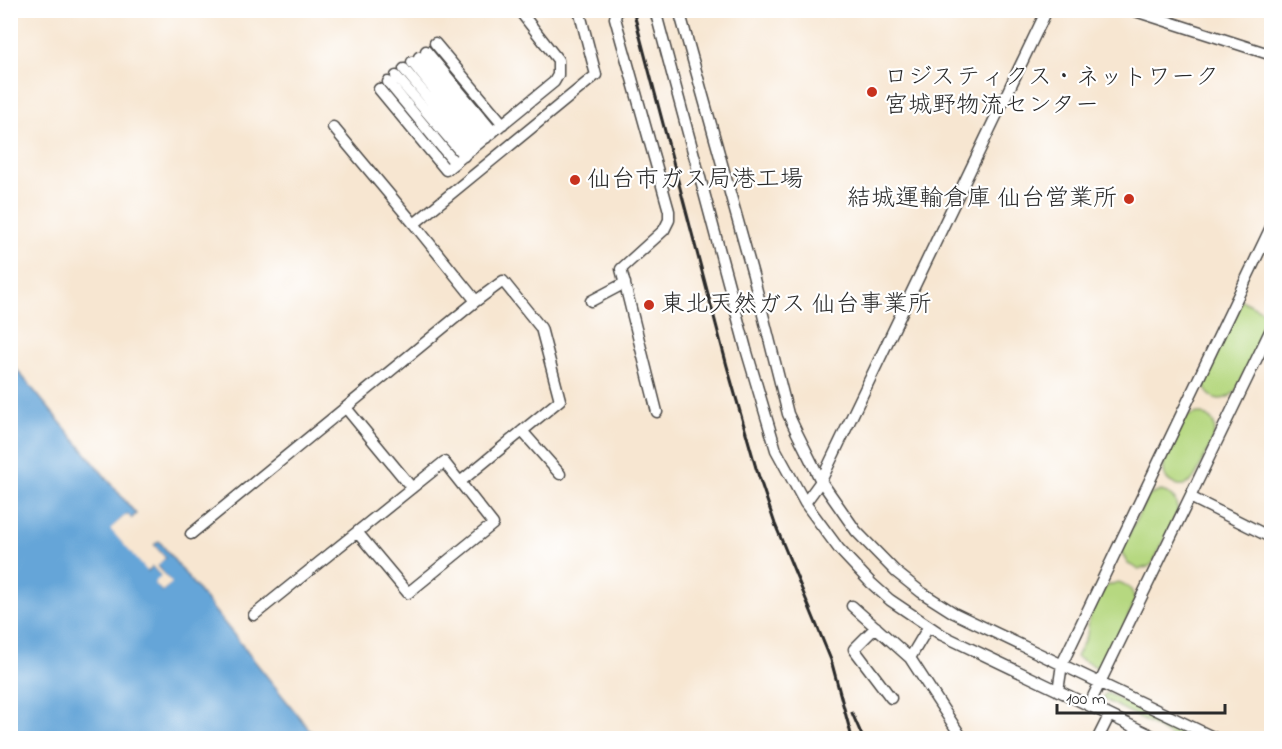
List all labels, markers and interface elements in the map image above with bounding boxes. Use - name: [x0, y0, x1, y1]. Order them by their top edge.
- place label: ロジスティクス・ネットワーク 宮城野物流センター: [884, 61, 1219, 124]
- marker: ロジスティクス・ネットワーク 宮城野物流センター: [865, 85, 879, 99]
- place label: 仙台市ガス局港工場: [587, 163, 803, 198]
- marker: 仙台市ガス局港工場: [568, 173, 582, 187]
- place label: 結城運輸倉庫 仙台営業所: [847, 182, 1117, 217]
- marker: 結城運輸倉庫 仙台営業所: [1122, 192, 1136, 206]
- place label: 東北天然ガス 仙台事業所: [661, 288, 931, 323]
- marker: 東北天然ガス 仙台事業所: [642, 298, 656, 312]
- scale bar: [1057, 677, 1225, 715]
- text: 100 m: [1066, 687, 1106, 713]

